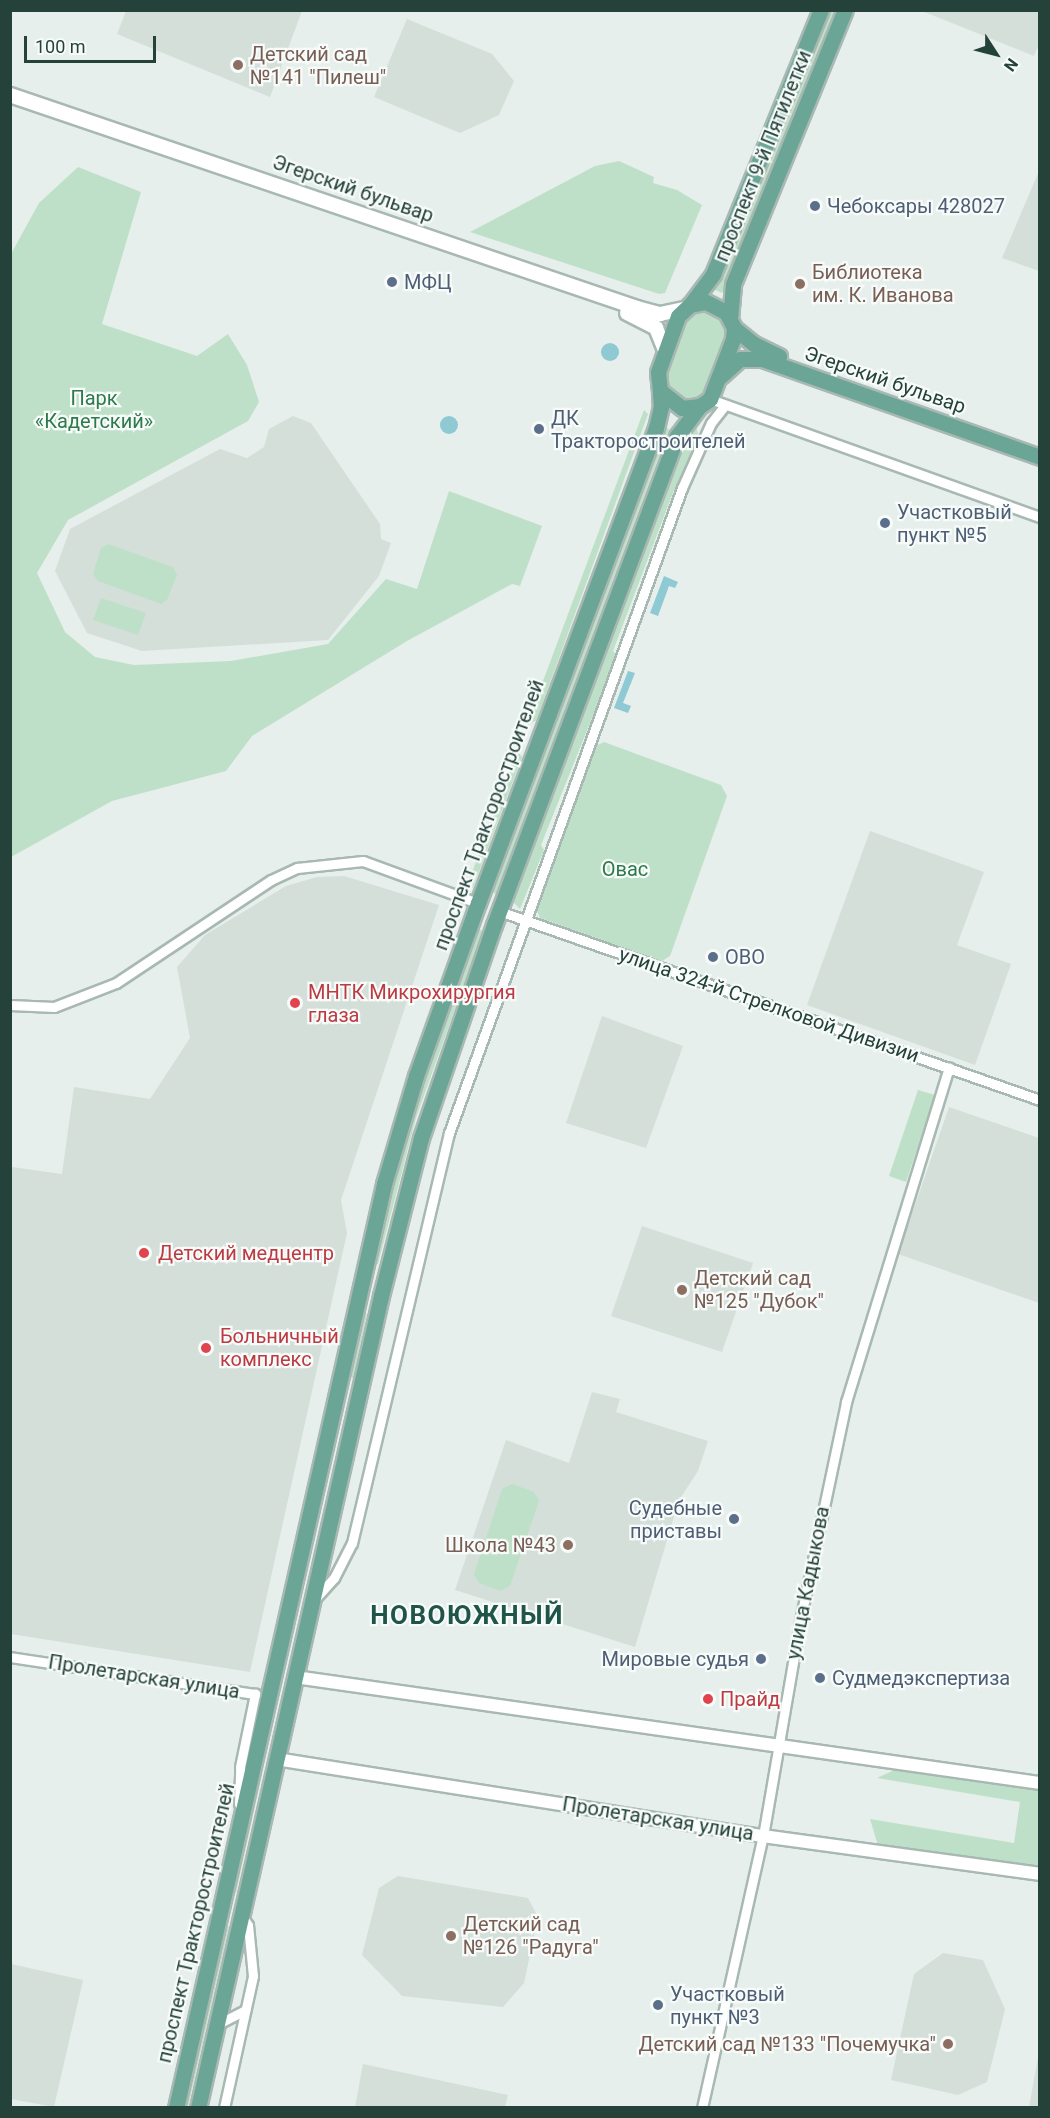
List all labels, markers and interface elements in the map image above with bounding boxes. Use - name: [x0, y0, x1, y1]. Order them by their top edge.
- scale bar: [27, 24, 159, 62]
- north arrow: [966, 24, 1026, 84]
- text: 100 m: [35, 36, 86, 57]
- place label: Детский сад №141 "Пилеш": [250, 42, 386, 89]
- street label: проспект 9-й Пятилетки: [710, 47, 816, 265]
- text: N: [1000, 55, 1022, 75]
- marker: Детский сад №141 "Пилеш": [231, 58, 245, 72]
- street label: Эгерский бульвар: [269, 150, 437, 228]
- place label: Чебоксары 428027: [827, 194, 1005, 218]
- marker: Чебоксары 428027: [808, 199, 822, 213]
- place label: Библиотека им. К. Иванова: [812, 260, 954, 307]
- place label: МФЦ: [404, 270, 452, 294]
- marker: МФЦ: [385, 275, 399, 289]
- marker: Библиотека им. К. Иванова: [793, 277, 807, 291]
- street label: Эгерский бульвар: [801, 341, 969, 419]
- park label: Парк «Кадетский»: [35, 387, 153, 434]
- place label: ДК Тракторостроителей: [551, 406, 745, 453]
- marker: ДК Тракторостроителей: [532, 422, 546, 436]
- place label: Участковый пункт №5: [897, 500, 1012, 547]
- marker: Участковый пункт №5: [878, 516, 892, 530]
- street label: проспект Тракторостроителей: [429, 676, 549, 954]
- park label: Овас: [602, 857, 648, 881]
- street label: улица 324-й Стрелковой Дивизии: [616, 942, 922, 1068]
- place label: ОВО: [725, 945, 765, 969]
- marker: ОВО: [706, 950, 720, 964]
- place label: МНТК Микрохирургия глаза: [308, 980, 516, 1027]
- marker: МНТК Микрохирургия глаза: [286, 994, 304, 1012]
- place label: Детский медцентр: [158, 1241, 334, 1265]
- marker: Детский медцентр: [135, 1244, 153, 1262]
- place label: Детский сад №125 "Дубок": [694, 1266, 824, 1313]
- marker: Детский сад №125 "Дубок": [675, 1283, 689, 1297]
- place label: Больничный комплекс: [220, 1324, 339, 1371]
- marker: Больничный комплекс: [197, 1339, 215, 1357]
- place label: Судебные приставы: [629, 1496, 722, 1543]
- street label: улица Кадыкова: [781, 1504, 835, 1662]
- marker: Судебные приставы: [727, 1512, 741, 1526]
- place label: Школа №43: [445, 1533, 556, 1557]
- marker: Школа №43: [561, 1538, 575, 1552]
- district label: НОВОЮЖНЫЙ: [370, 1600, 564, 1632]
- place label: Мировые судья: [602, 1647, 749, 1671]
- street label: Пролетарская улица: [47, 1650, 241, 1704]
- marker: Мировые судья: [754, 1652, 768, 1666]
- place label: Судмедэкспертиза: [832, 1666, 1010, 1690]
- marker: Судмедэкспертиза: [813, 1671, 827, 1685]
- place label: Прайд: [720, 1687, 780, 1711]
- marker: Прайд: [701, 1692, 715, 1706]
- street label: проспект Тракторостроителей: [152, 1781, 240, 2065]
- street label: Пролетарская улица: [561, 1792, 755, 1846]
- place label: Детский сад №126 "Радуга": [463, 1912, 599, 1959]
- marker: Детский сад №126 "Радуга": [444, 1929, 458, 1943]
- place label: Участковый пункт №3: [670, 1982, 785, 2029]
- marker: Участковый пункт №3: [651, 1998, 665, 2012]
- place label: Детский сад №133 "Почемучка": [638, 2032, 936, 2056]
- marker: Детский сад №133 "Почемучка": [941, 2037, 955, 2051]

